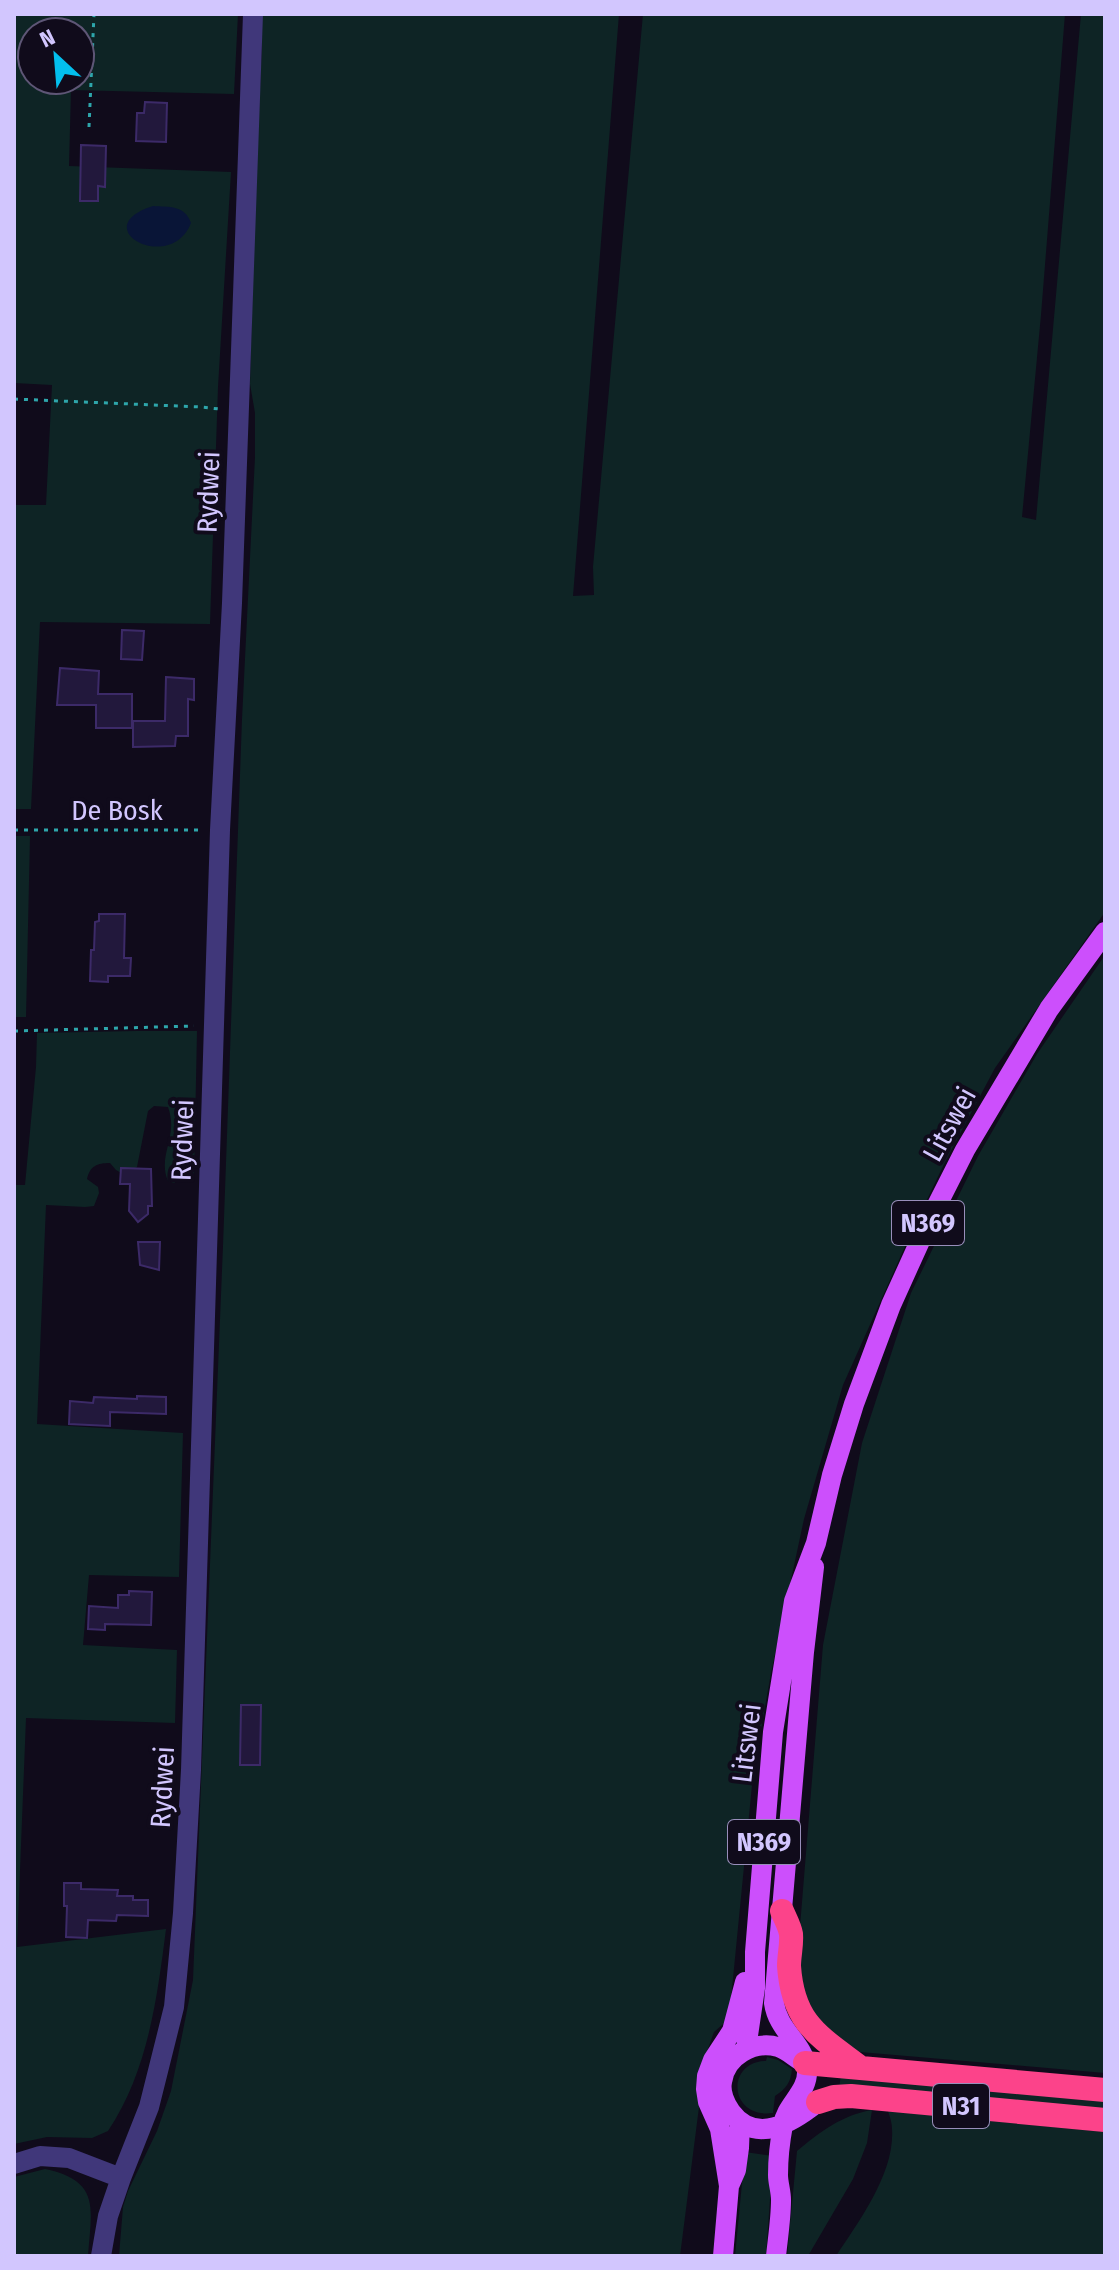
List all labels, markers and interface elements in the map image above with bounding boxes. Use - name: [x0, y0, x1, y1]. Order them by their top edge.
- north arrow: [16, 16, 96, 96]
- text: N: [36, 23, 59, 53]
- street label: Rydwei: [191, 451, 226, 534]
- street label: De Bosk: [71, 794, 164, 827]
- street label: Litswei: [916, 1081, 983, 1167]
- street label: Rydwei: [165, 1099, 200, 1182]
- road number: N369: [892, 1201, 964, 1245]
- street label: Litswei: [725, 1702, 768, 1785]
- street label: Rydwei: [144, 1745, 181, 1829]
- road number: N369: [728, 1820, 800, 1864]
- road number: N31: [933, 2084, 989, 2128]

